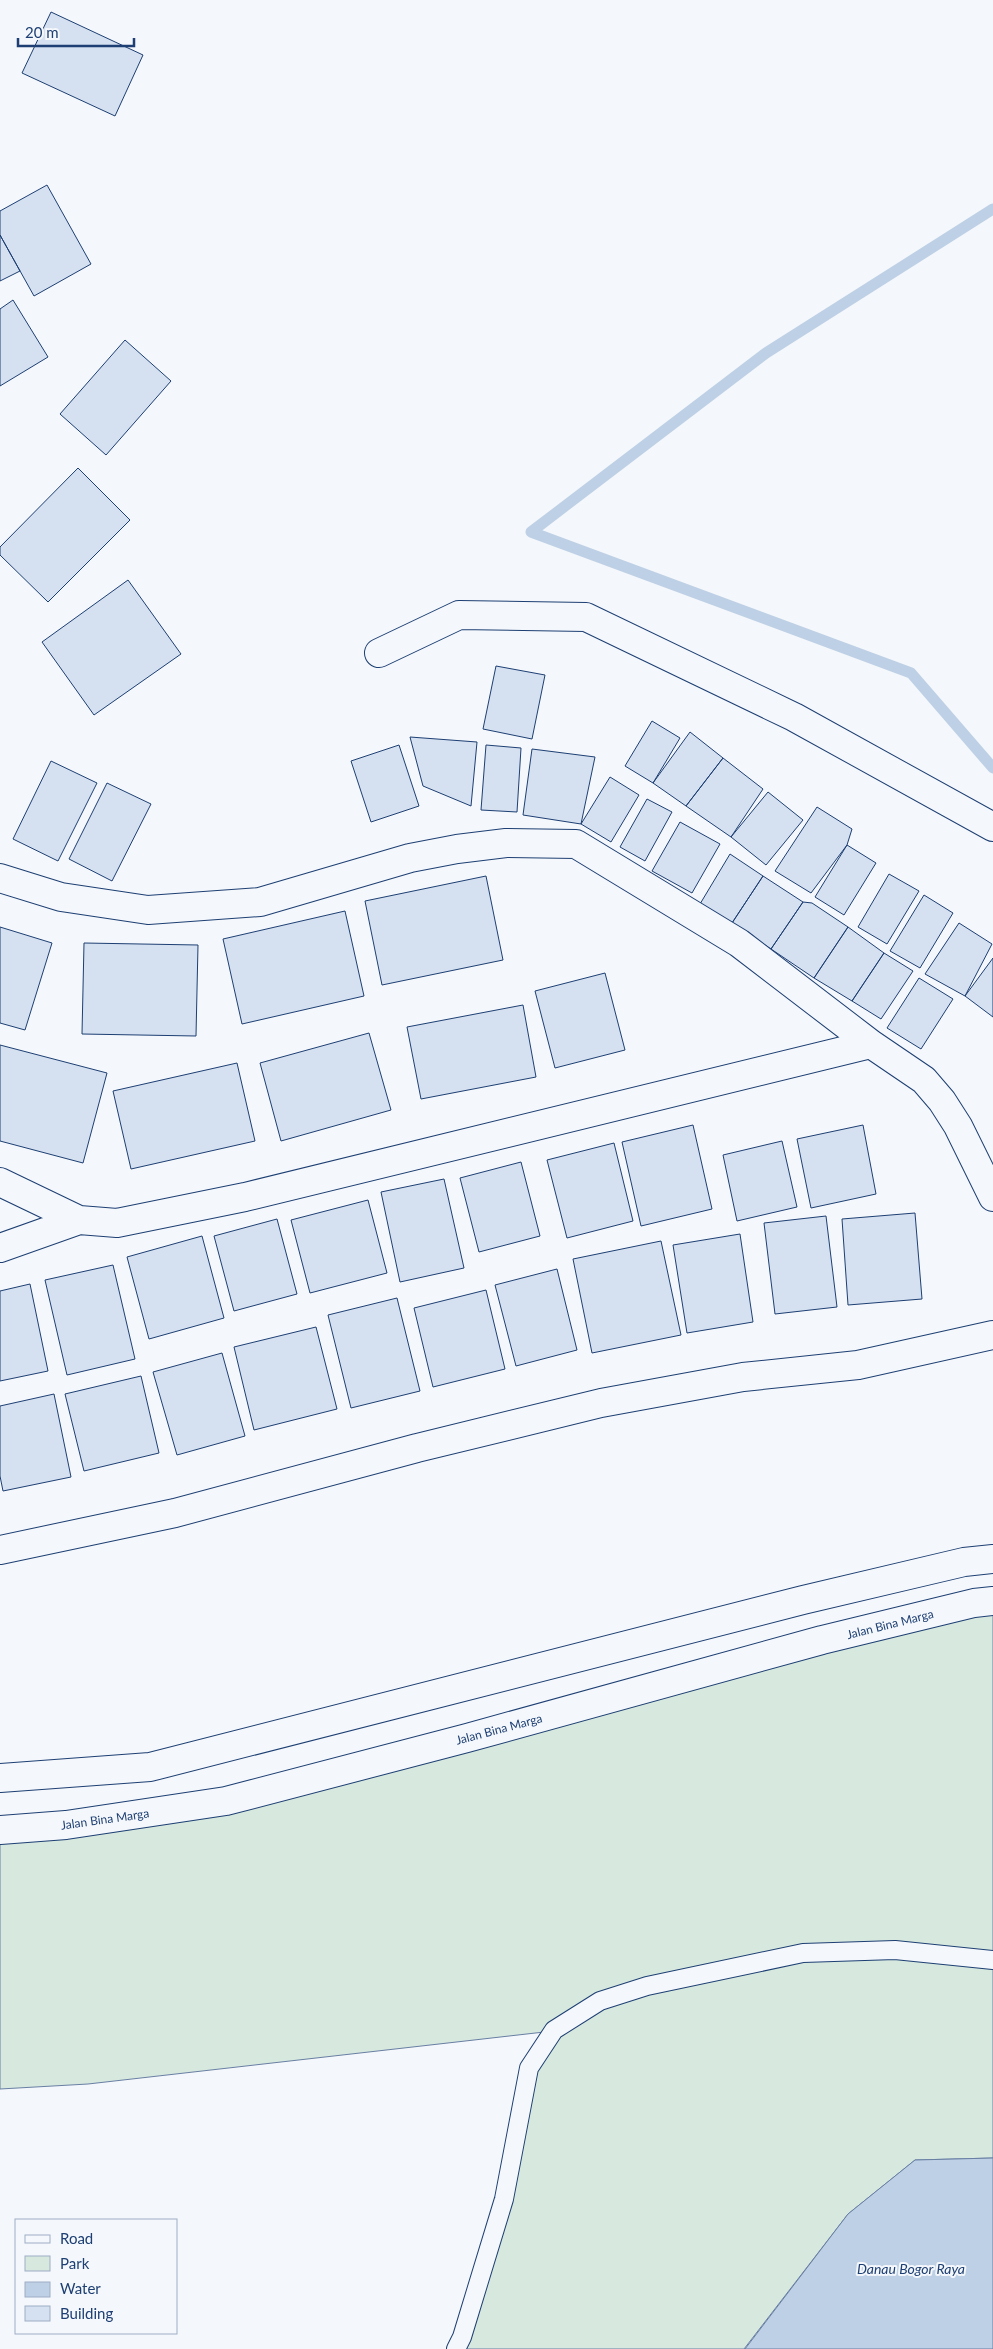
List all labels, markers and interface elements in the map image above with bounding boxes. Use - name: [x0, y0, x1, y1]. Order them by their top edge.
- scale bar: [18, 15, 134, 47]
- text: 20 m: [25, 23, 59, 41]
- street label: Jalan Bina Marga: [845, 1606, 935, 1642]
- street label: Jalan Bina Marga: [454, 1710, 544, 1748]
- street label: Jalan Bina Marga: [60, 1805, 150, 1833]
- legend: [15, 2219, 178, 2334]
- text: Road: [60, 2229, 93, 2247]
- text: Park: [60, 2254, 90, 2272]
- water label: Danau Bogor Raya: [857, 2260, 965, 2277]
- text: Water: [60, 2279, 101, 2297]
- text: Building: [60, 2304, 113, 2322]

